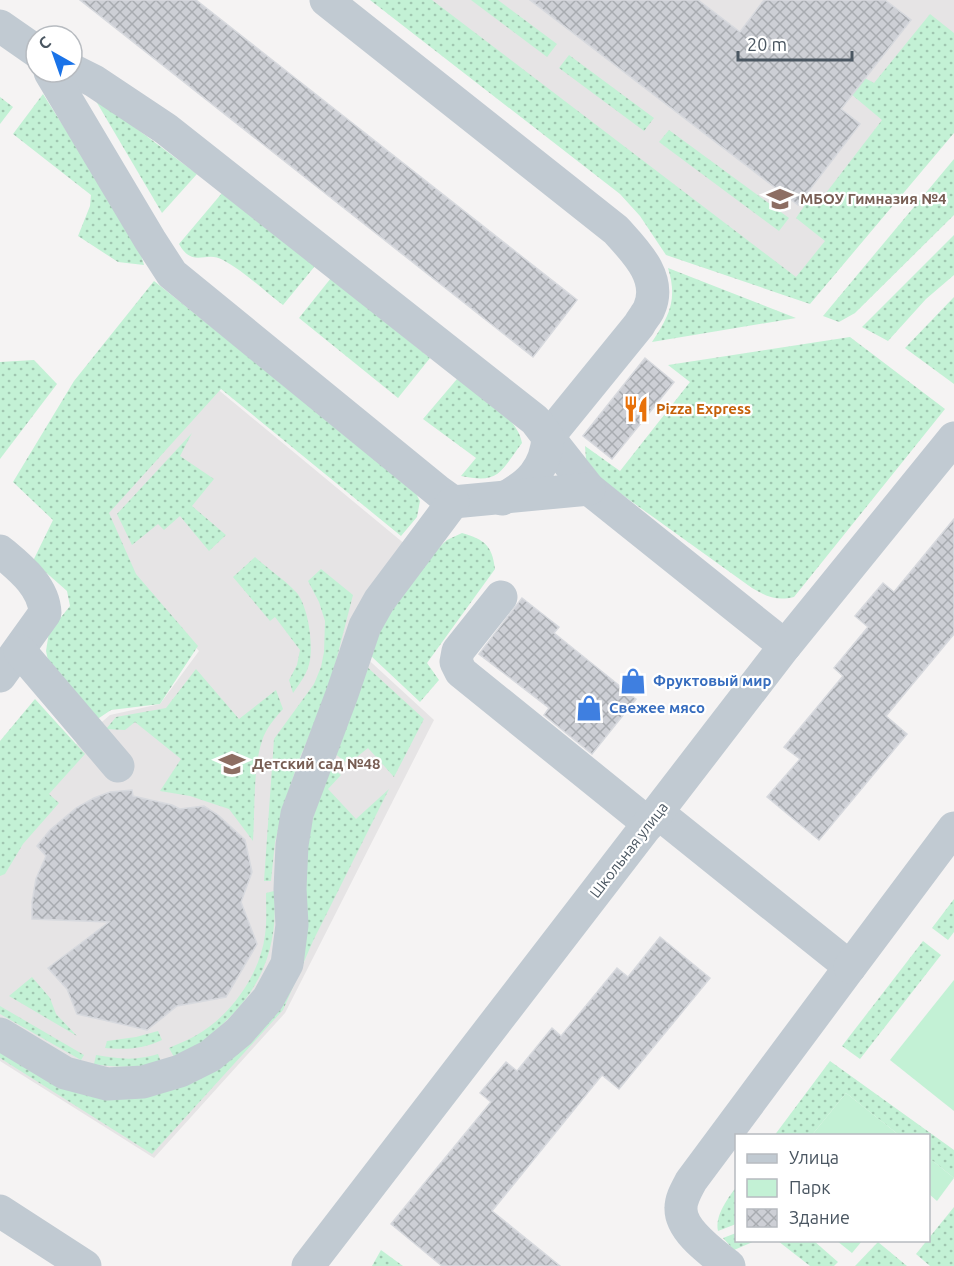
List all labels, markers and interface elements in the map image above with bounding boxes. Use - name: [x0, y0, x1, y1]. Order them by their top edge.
- north arrow: [24, 24, 84, 84]
- scale bar: [738, 24, 852, 62]
- text: С: [35, 32, 54, 53]
- text: 20 m: [747, 34, 787, 54]
- school or university icon: МБОУ Гимназия №4: [765, 184, 795, 214]
- place label: МБОУ Гимназия №4: [800, 190, 947, 207]
- restaurant icon: Pizza Express: [621, 394, 651, 424]
- place label: Pizza Express: [656, 400, 751, 417]
- shop icon: Фруктовый мир: [618, 666, 648, 696]
- place label: Фруктовый мир: [653, 672, 771, 689]
- shop icon: Свежее мясо: [574, 693, 604, 723]
- place label: Свежее мясо: [609, 699, 705, 716]
- school or university icon: Детский сад №48: [217, 749, 247, 779]
- place label: Детский сад №48: [252, 755, 380, 772]
- street label: Школьная улица: [586, 799, 671, 901]
- legend: [735, 1134, 930, 1242]
- text: Улица: [789, 1147, 839, 1167]
- text: Парк: [789, 1177, 830, 1197]
- text: Здание: [789, 1207, 850, 1227]

